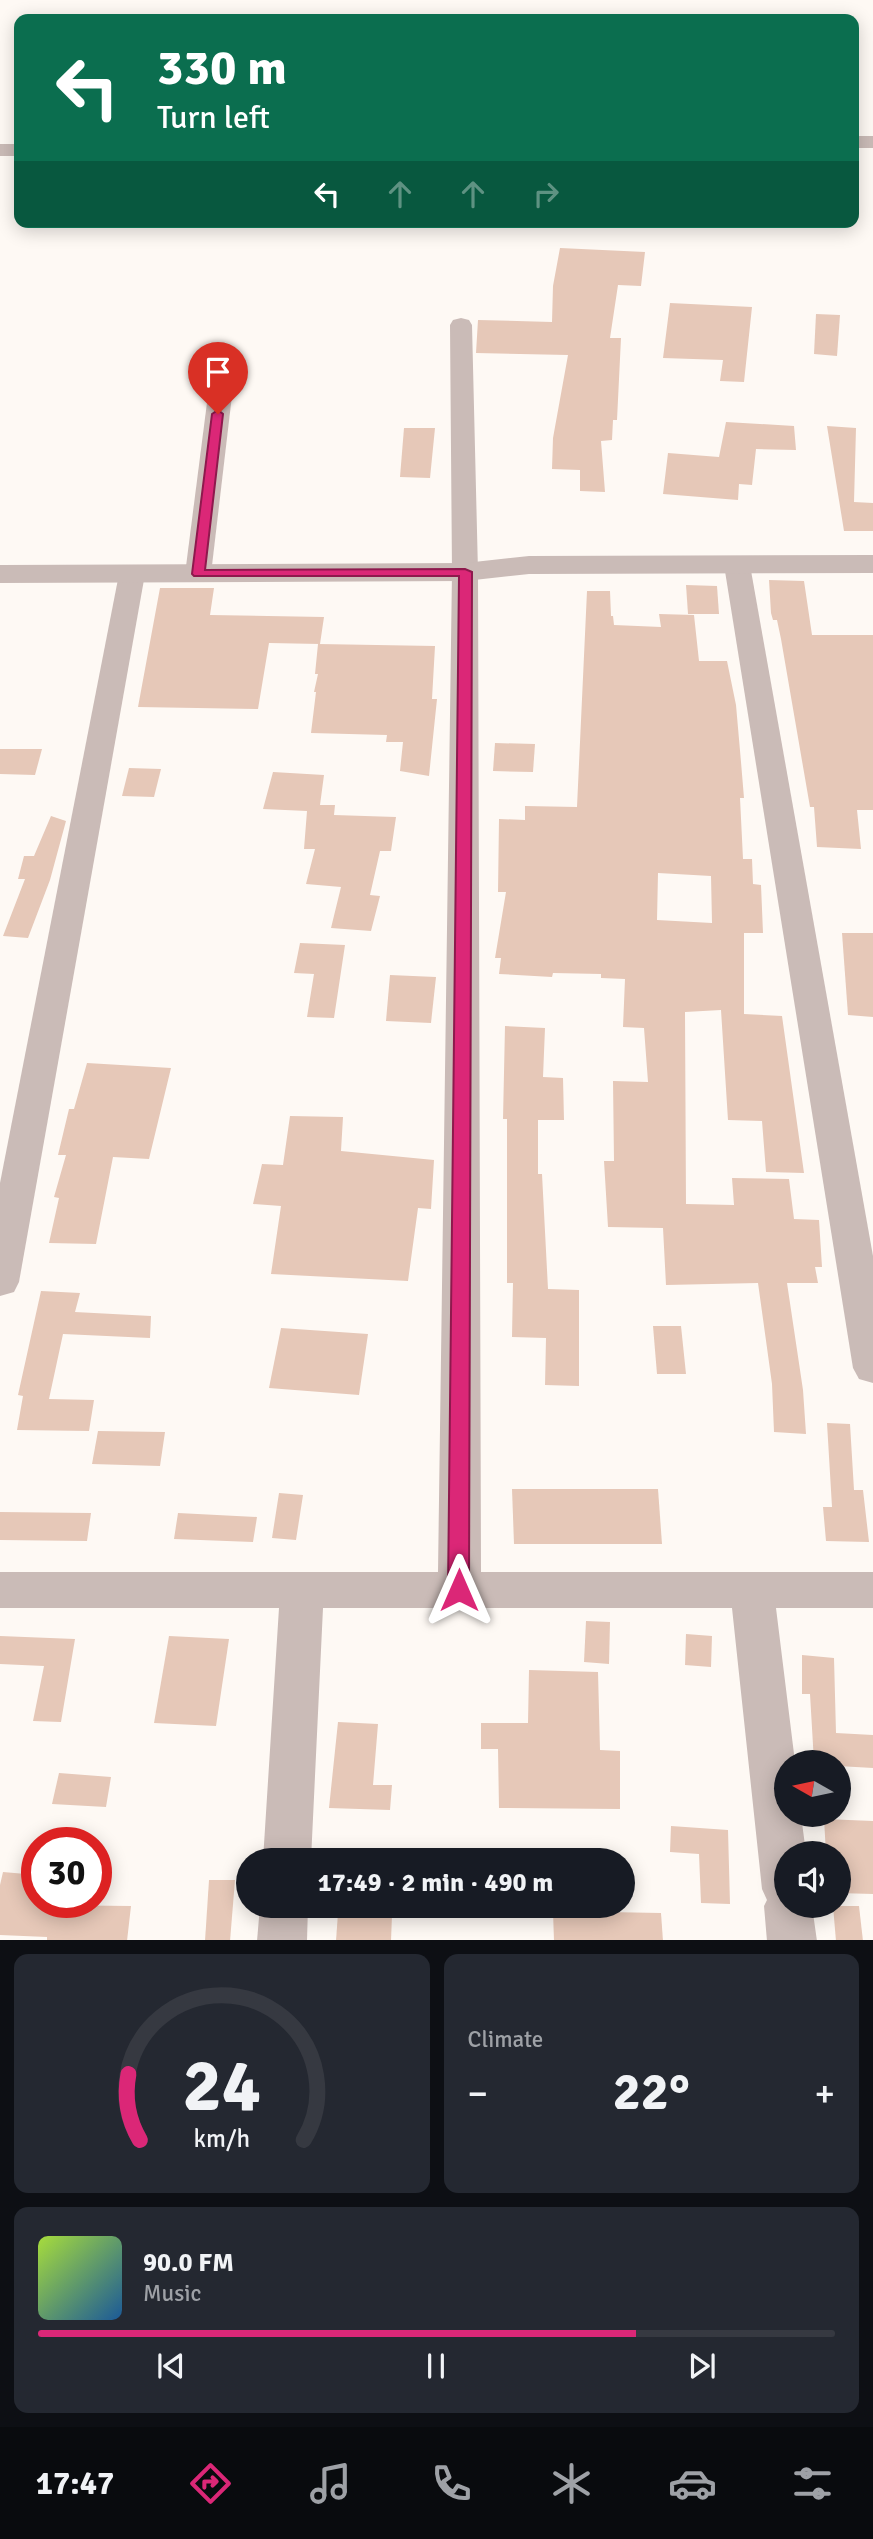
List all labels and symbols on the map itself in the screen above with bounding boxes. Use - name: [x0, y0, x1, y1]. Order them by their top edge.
- pin: [188, 342, 248, 414]
- position arrow: [422, 1553, 496, 1627]
- north arrow: [774, 1750, 850, 1827]
- speed limit sign: 30: [21, 1827, 112, 1918]

